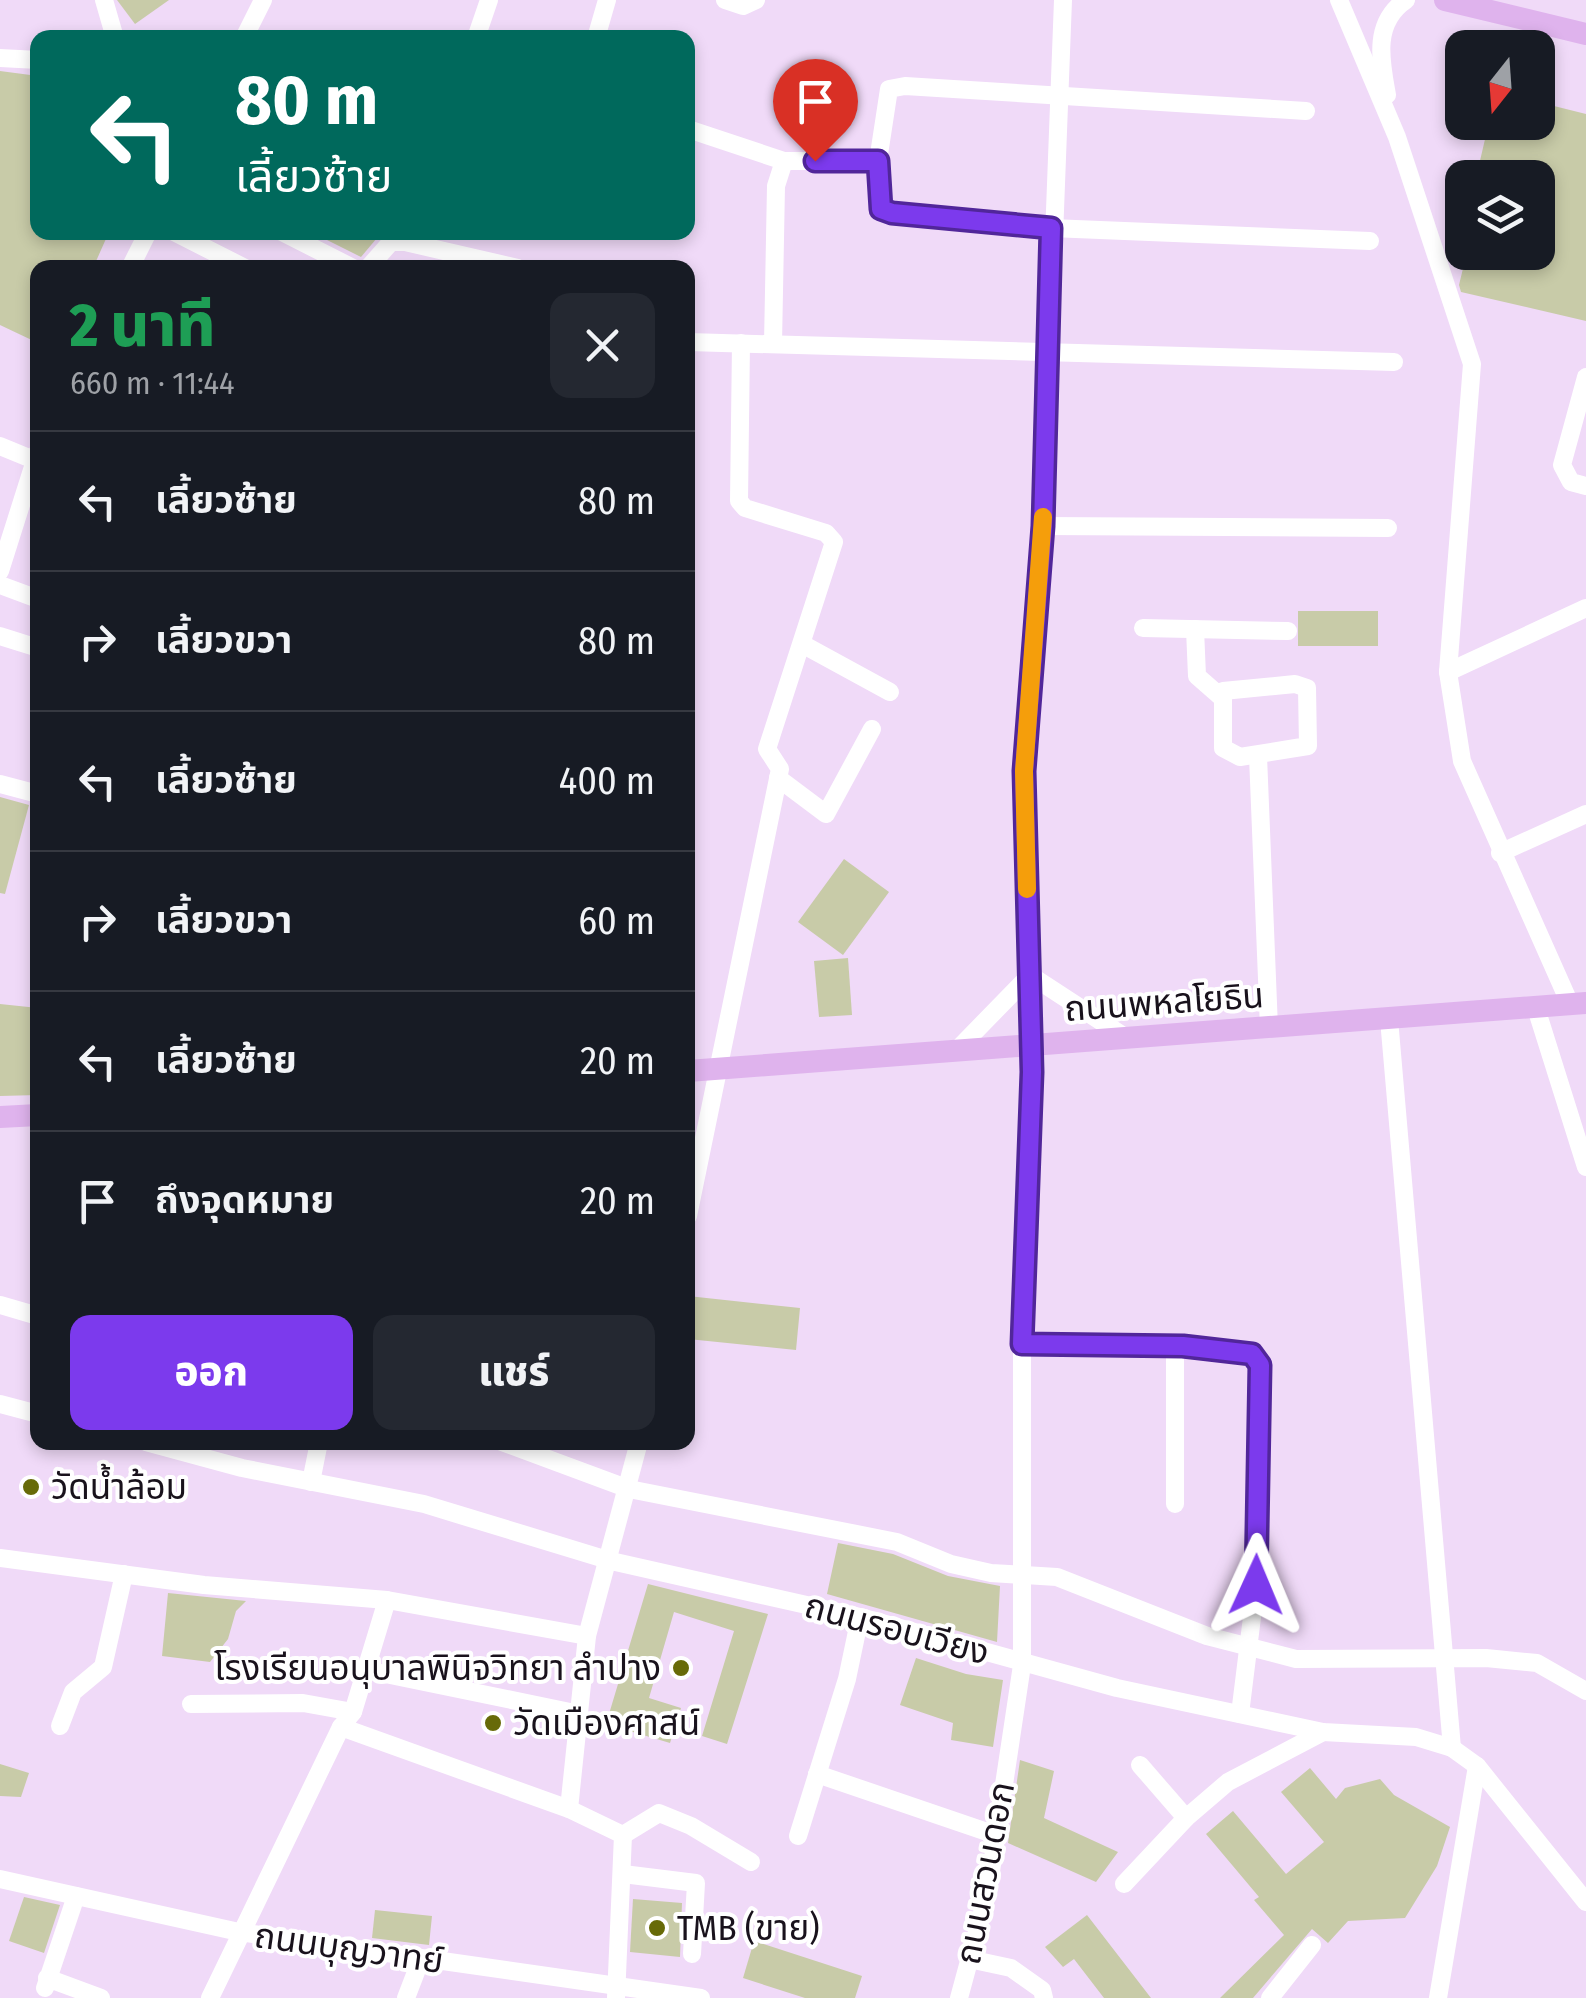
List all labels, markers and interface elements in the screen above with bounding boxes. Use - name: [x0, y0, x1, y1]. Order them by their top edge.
- north arrow: [1445, 30, 1555, 140]
- map controls: [1445, 30, 1555, 270]
- text: 80 m: [235, 59, 378, 143]
- pin: [773, 59, 858, 162]
- icon: left: [70, 70, 200, 200]
- icon: arrive: [788, 74, 843, 129]
- text: เลี้ยวซ้าย: [235, 150, 392, 204]
- button: layers: [1445, 160, 1555, 270]
- text: 2 นาที: [70, 290, 215, 362]
- button: close: [550, 293, 655, 398]
- text: 660 m · 11:44: [70, 364, 234, 402]
- icon: left: [70, 474, 125, 529]
- text: เลี้ยวซ้าย: [155, 477, 297, 523]
- text: 80 m: [578, 478, 655, 524]
- icon: right: [70, 614, 125, 669]
- text: เลี้ยวขวา: [155, 617, 292, 663]
- text: 80 m: [578, 618, 655, 664]
- icon: left: [70, 754, 125, 809]
- text: เลี้ยวซ้าย: [155, 757, 297, 803]
- text: 400 m: [559, 758, 655, 804]
- icon: right: [70, 894, 125, 949]
- text: เลี้ยวขวา: [155, 897, 292, 943]
- text: 60 m: [578, 898, 655, 944]
- street label: ถนนพหลโยธิน: [1063, 974, 1265, 1030]
- icon: left: [70, 1034, 125, 1089]
- text: เลี้ยวซ้าย: [155, 1037, 297, 1083]
- text: 20 m: [580, 1038, 655, 1084]
- icon: arrive: [70, 1174, 125, 1229]
- text: ถึงจุดหมาย: [155, 1177, 334, 1223]
- text: 20 m: [580, 1178, 655, 1224]
- button: ออก: [70, 1315, 353, 1430]
- button: แชร์: [373, 1315, 655, 1430]
- place label: วัดน้ำล้อม: [51, 1463, 187, 1508]
- marker: วัดน้ำล้อม: [20, 1476, 42, 1498]
- position arrow: [1204, 1533, 1308, 1637]
- street label: ถนนรอบเวียง: [800, 1584, 994, 1674]
- place label: โรงเรียนอนุบาลพินิจวิทยา ลำปาง: [214, 1647, 661, 1689]
- marker: โรงเรียนอนุบาลพินิจวิทยา ลำปาง: [670, 1657, 692, 1679]
- place label: วัดเมืองศาสน์: [513, 1702, 700, 1744]
- marker: วัดเมืองศาสน์: [482, 1712, 504, 1734]
- street label: ถนนสวนดอก: [947, 1778, 1023, 1968]
- place label: TMB (ขาย): [677, 1907, 820, 1949]
- street label: ถนนบุญวาทย์: [252, 1914, 447, 1982]
- marker: TMB (ขาย): [646, 1917, 668, 1939]

